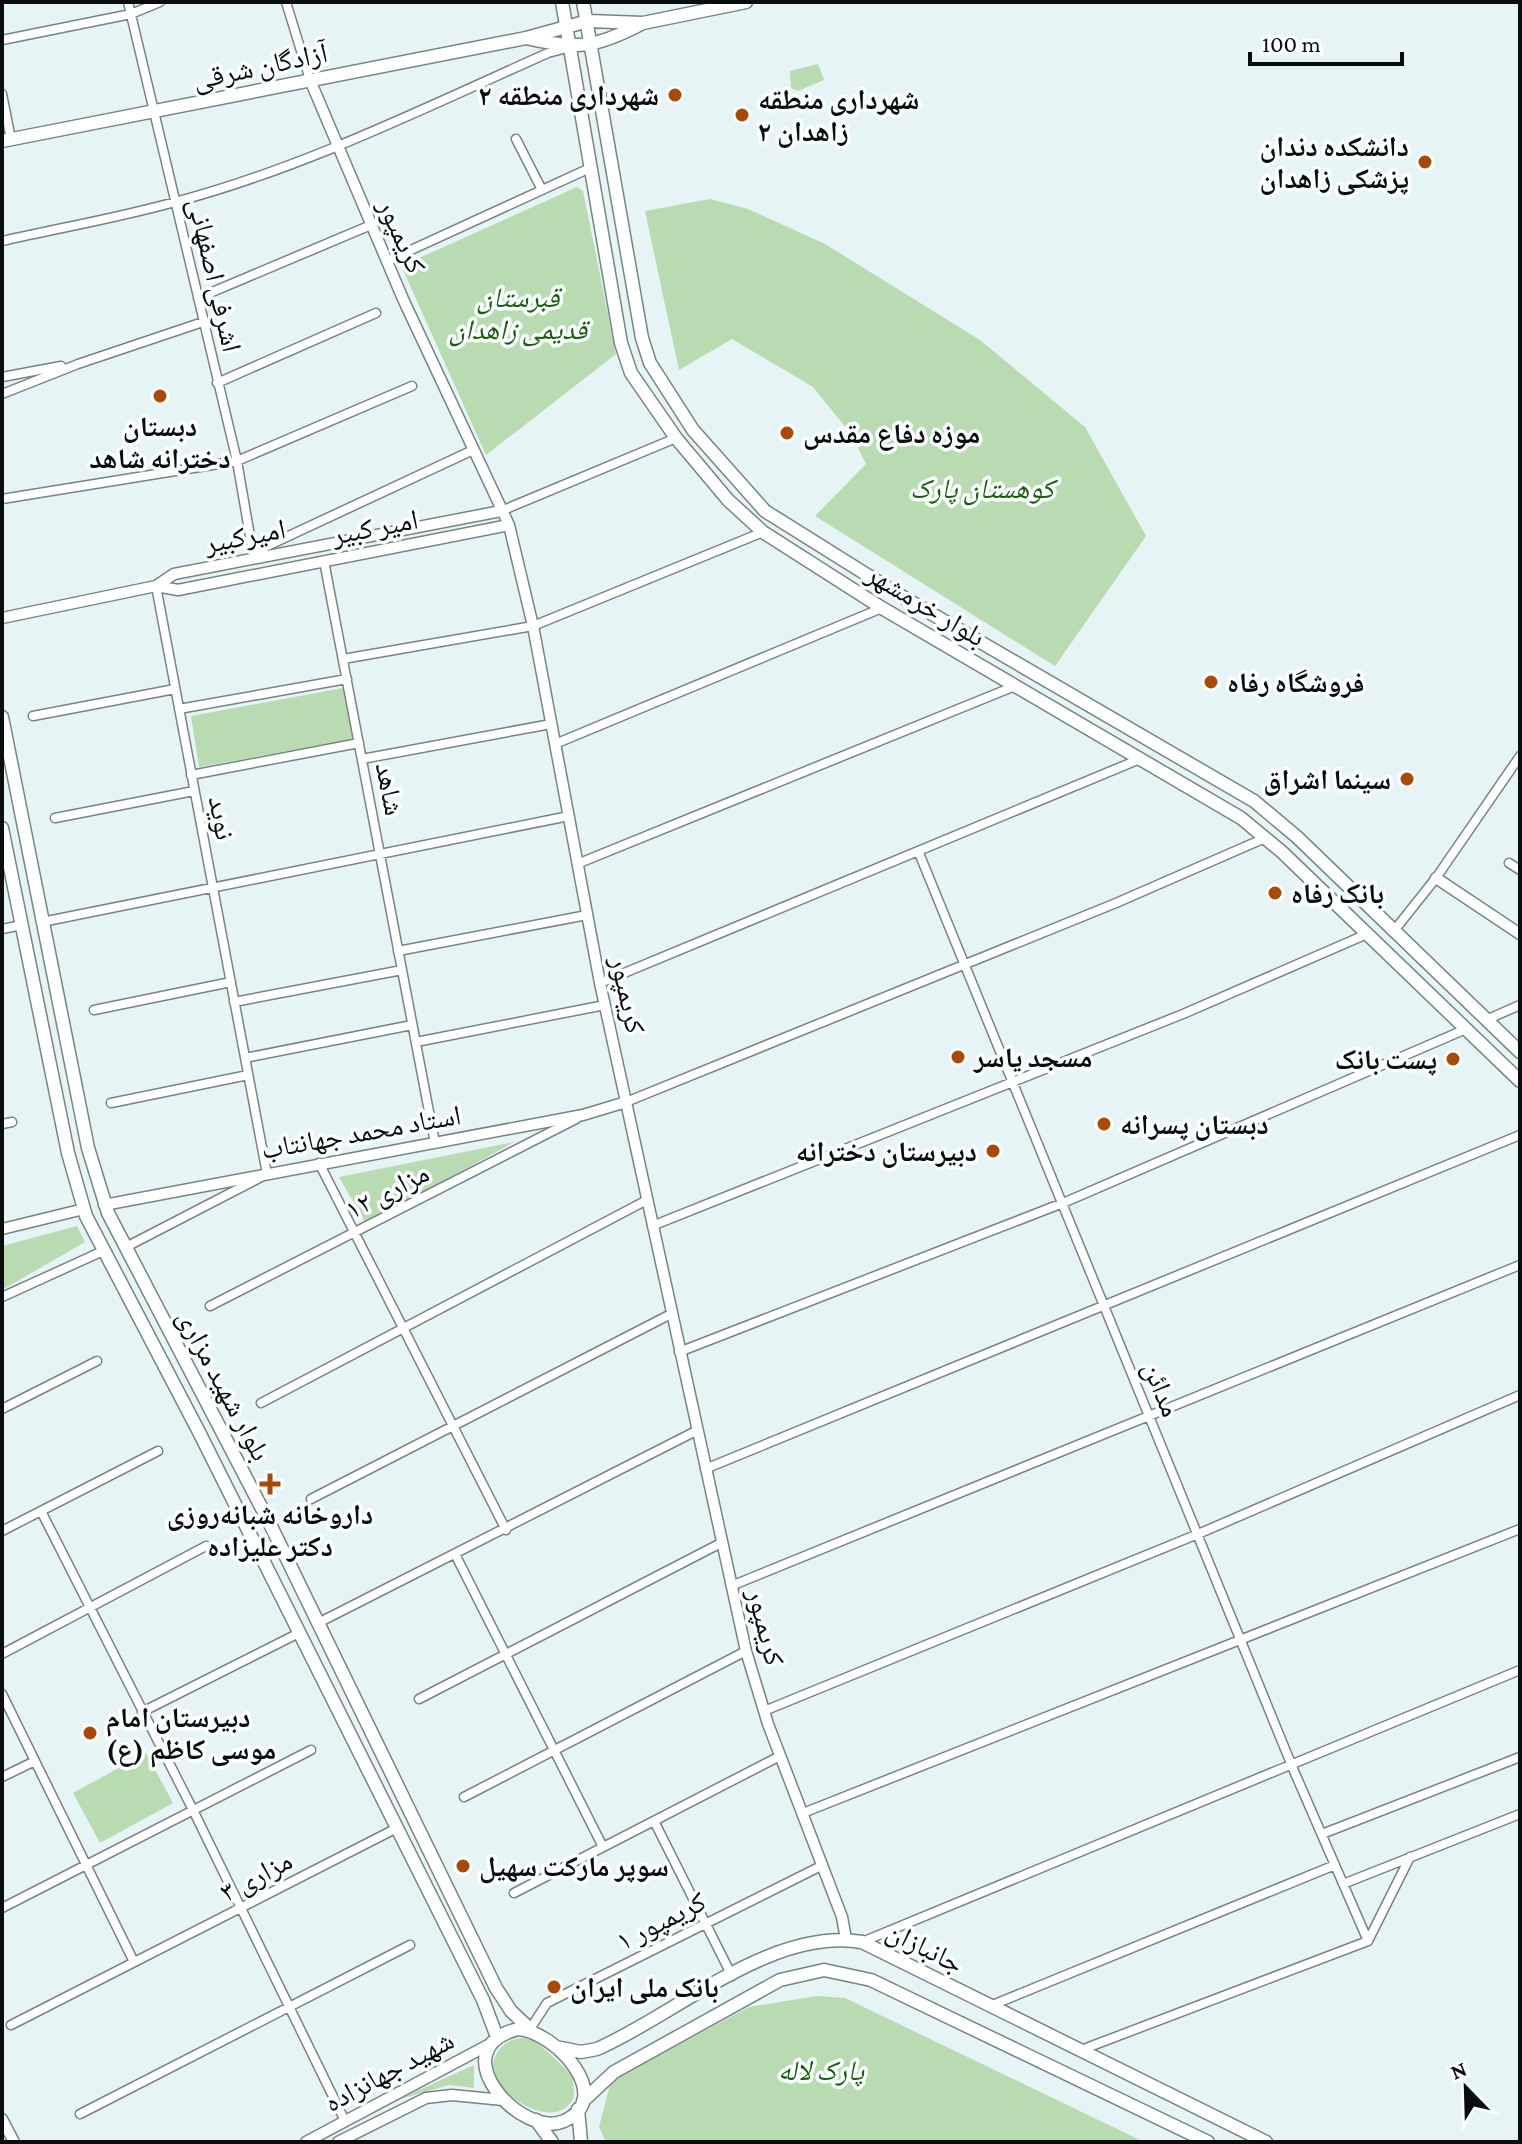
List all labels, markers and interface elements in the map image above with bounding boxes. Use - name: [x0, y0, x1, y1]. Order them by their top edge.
- scale bar: [1250, 16, 1402, 66]
- text: 100 m: [1262, 30, 1321, 57]
- street label: آزادگان شرقی: [190, 36, 331, 97]
- place label: شهرداری منطقه ۲: [479, 80, 659, 112]
- place label: شهرداری منطقه ۲ زاهدان: [758, 84, 919, 148]
- marker: شهرداری منطقه ۲: [666, 86, 684, 104]
- marker: شهرداری منطقه ۲ زاهدان: [733, 106, 751, 124]
- place label: دانشکده دندان پزشکی زاهدان: [1259, 131, 1409, 196]
- marker: دانشکده دندان پزشکی زاهدان: [1416, 153, 1434, 171]
- street label: کریمپور: [370, 193, 432, 279]
- street label: اشرفی اصفهانی: [180, 195, 248, 355]
- park label: قبرستان قدیمی زاهدان: [449, 282, 591, 347]
- marker: دبستان دخترانه شاهد: [151, 387, 169, 405]
- place label: دبستان دخترانه شاهد: [89, 411, 231, 474]
- place label: موزه دفاع مقدس: [803, 418, 980, 451]
- marker: موزه دفاع مقدس: [778, 424, 796, 442]
- park label: کوهستان پارک: [910, 473, 1058, 506]
- street label: امیر کبیر: [328, 503, 421, 551]
- street label: امیرکبیر: [201, 513, 288, 560]
- street label: بلوار خرمشهر: [860, 557, 991, 652]
- place label: فروشگاه رفاه: [1227, 667, 1364, 698]
- marker: فروشگاه رفاه: [1202, 673, 1220, 691]
- street label: شاهد: [370, 760, 410, 818]
- place label: سینما اشراق: [1263, 764, 1391, 796]
- marker: سینما اشراق: [1398, 770, 1416, 788]
- street label: نوید: [202, 794, 241, 842]
- place label: بانک رفاه: [1291, 878, 1384, 910]
- marker: بانک رفاه: [1266, 884, 1284, 902]
- street label: کریمپور: [603, 953, 651, 1037]
- place label: مسجد یاسر: [973, 1042, 1092, 1073]
- place label: پست بانک: [1335, 1044, 1437, 1076]
- marker: مسجد یاسر: [949, 1048, 967, 1066]
- marker: پست بانک: [1444, 1050, 1462, 1068]
- street label: استاد محمد جهانتاب: [259, 1099, 463, 1165]
- place label: دبستان پسرانه: [1120, 1109, 1269, 1141]
- marker: دبستان پسرانه: [1095, 1115, 1113, 1133]
- place label: دبیرستان دخترانه: [796, 1136, 977, 1168]
- marker: دبیرستان دخترانه: [984, 1142, 1002, 1160]
- street label: مزاری ۱۲: [340, 1157, 434, 1226]
- street label: بلوار شهید مزاری: [170, 1304, 277, 1466]
- street label: مدائن: [1135, 1357, 1187, 1422]
- marker: داروخانه شبانه‌روزی دکتر علیزاده: [261, 1475, 279, 1493]
- place label: داروخانه شبانه‌روزی دکتر علیزاده: [167, 1499, 373, 1562]
- street label: کریمپور: [740, 1584, 791, 1669]
- place label: دبیرستان امام موسی کاظم (ع): [106, 1702, 276, 1768]
- marker: دبیرستان امام موسی کاظم (ع): [81, 1724, 99, 1742]
- street label: مزاری ۳: [215, 1844, 298, 1909]
- place label: سوپر مارکت سهیل: [479, 1851, 669, 1884]
- marker: سوپر مارکت سهیل: [454, 1857, 472, 1875]
- street label: کریمپور ۱: [611, 1885, 712, 1958]
- street label: جانبازان: [881, 1915, 968, 1980]
- place label: بانک ملی ایران: [570, 1972, 719, 2005]
- marker: بانک ملی ایران: [545, 1978, 563, 1996]
- street label: شهید جهانزاده: [319, 2024, 459, 2118]
- north arrow: [1426, 2048, 1506, 2128]
- park label: پارک لاله: [778, 2055, 864, 2087]
- text: N: [1447, 2056, 1470, 2084]

